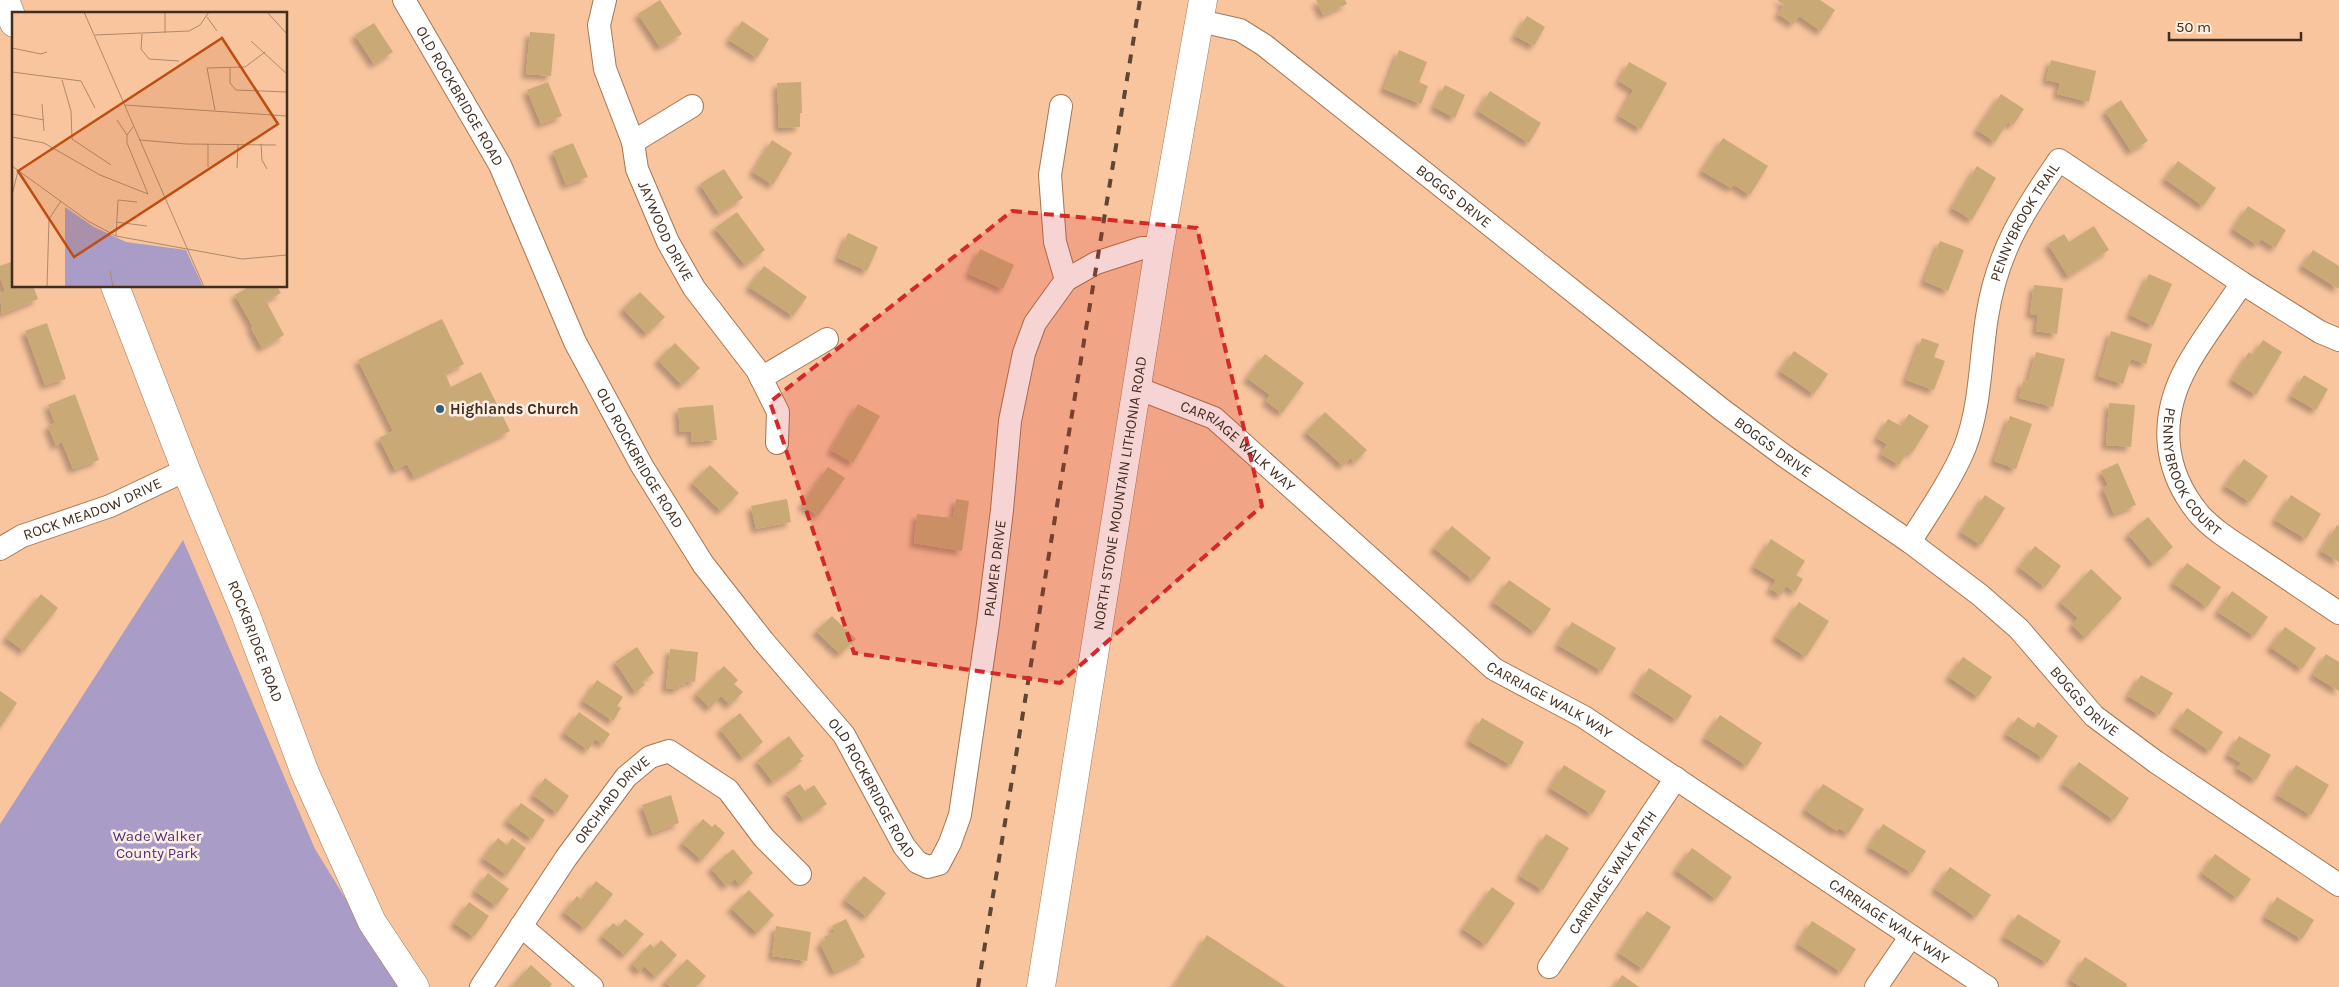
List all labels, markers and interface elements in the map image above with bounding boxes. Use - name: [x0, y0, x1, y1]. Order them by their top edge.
- scale bar: [2169, 10, 2302, 42]
- inset map: [12, 12, 288, 288]
- text: 50 m: [2176, 18, 2211, 36]
- street label: OLD ROCKBRIDGE ROAD: [412, 23, 508, 169]
- street label: PENNYBROOK TRAIL: [1986, 159, 2063, 284]
- street label: BOGGS DRIVE: [1413, 161, 1495, 232]
- street label: JAYWOOD DRIVE: [634, 178, 697, 284]
- street label: NORTH STONE MOUNTAIN LITHONIA ROAD: [1089, 355, 1151, 632]
- street label: OLD ROCKBRIDGE ROAD: [592, 385, 687, 531]
- street label: CARRIAGE WALK WAY: [1178, 397, 1300, 496]
- place label: Highlands Church: [450, 400, 579, 418]
- marker: Highlands Church: [434, 403, 446, 415]
- street label: PENNYBROOK COURT: [2159, 406, 2225, 540]
- street label: BOGGS DRIVE: [1731, 413, 1815, 481]
- street label: ROCK MEADOW DRIVE: [21, 474, 165, 544]
- street label: PALMER DRIVE: [980, 519, 1010, 618]
- street label: ROCKBRIDGE ROAD: [224, 578, 287, 705]
- street label: CARRIAGE WALK WAY: [1483, 657, 1616, 743]
- street label: BOGGS DRIVE: [2046, 663, 2122, 740]
- street label: OLD ROCKBRIDGE ROAD: [824, 714, 919, 862]
- street label: ORCHARD DRIVE: [571, 752, 654, 848]
- street label: CARRIAGE WALK PATH: [1565, 807, 1661, 938]
- park label: Wade Walker County Park: [113, 827, 202, 862]
- street label: CARRIAGE WALK WAY: [1825, 875, 1954, 969]

